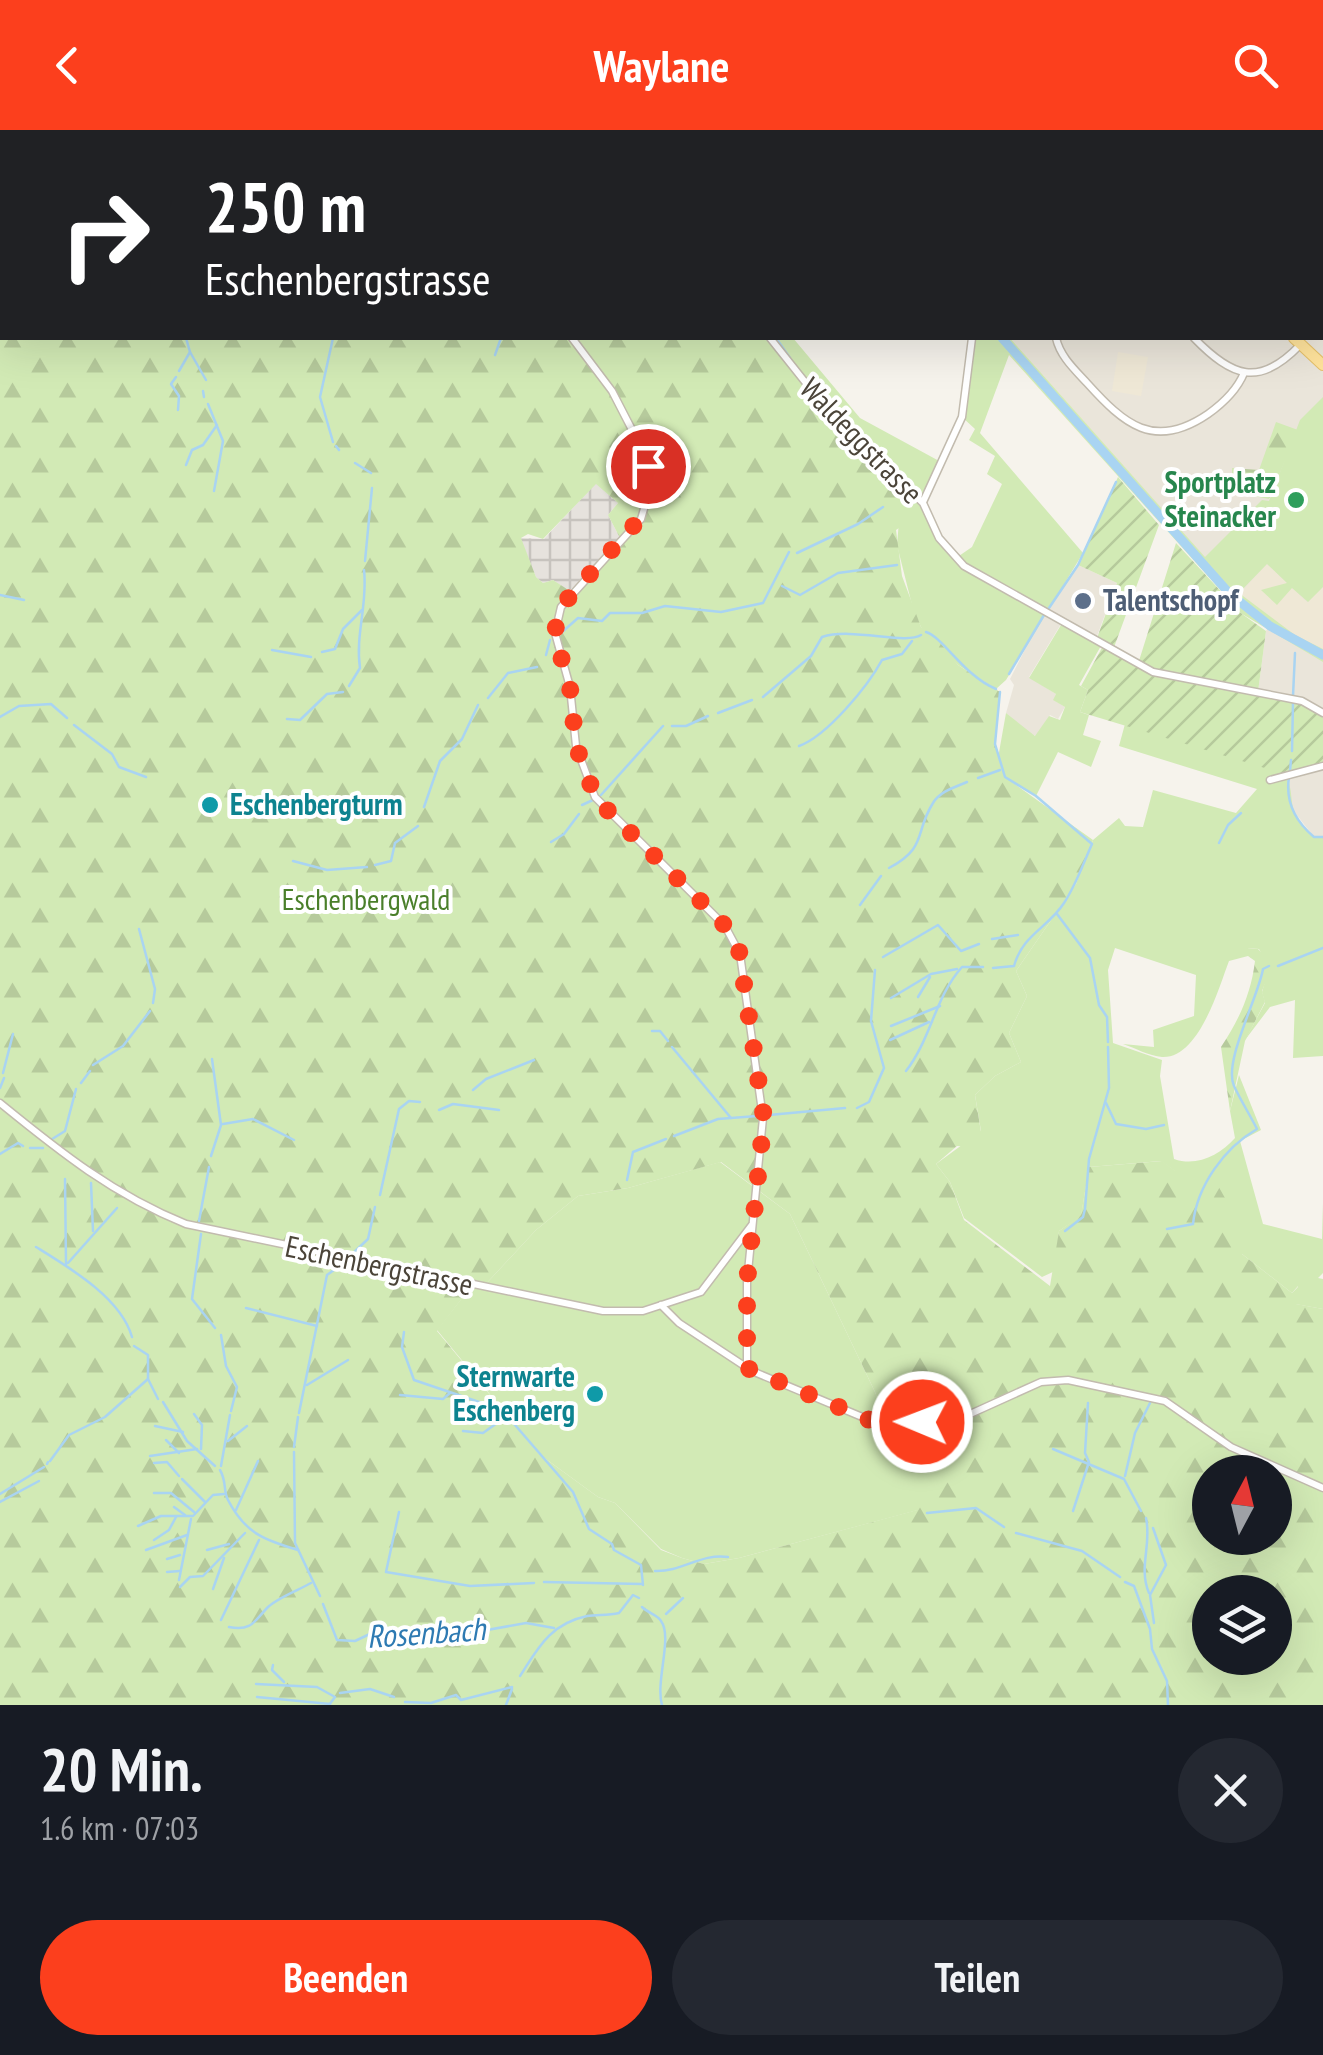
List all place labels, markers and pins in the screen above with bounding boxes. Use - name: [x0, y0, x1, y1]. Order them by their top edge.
- pin: [606, 424, 691, 509]
- place label: Sportplatz Steinacker: [1164, 462, 1276, 535]
- marker: Sportplatz Steinacker: [1285, 489, 1307, 511]
- place label: Talentschopf: [1103, 580, 1240, 619]
- marker: Talentschopf: [1072, 590, 1094, 612]
- place label: Eschenbergturm: [230, 784, 403, 823]
- marker: Eschenbergturm: [199, 794, 221, 816]
- place label: Sternwarte Eschenberg: [453, 1356, 575, 1429]
- marker: Sternwarte Eschenberg: [584, 1383, 606, 1405]

